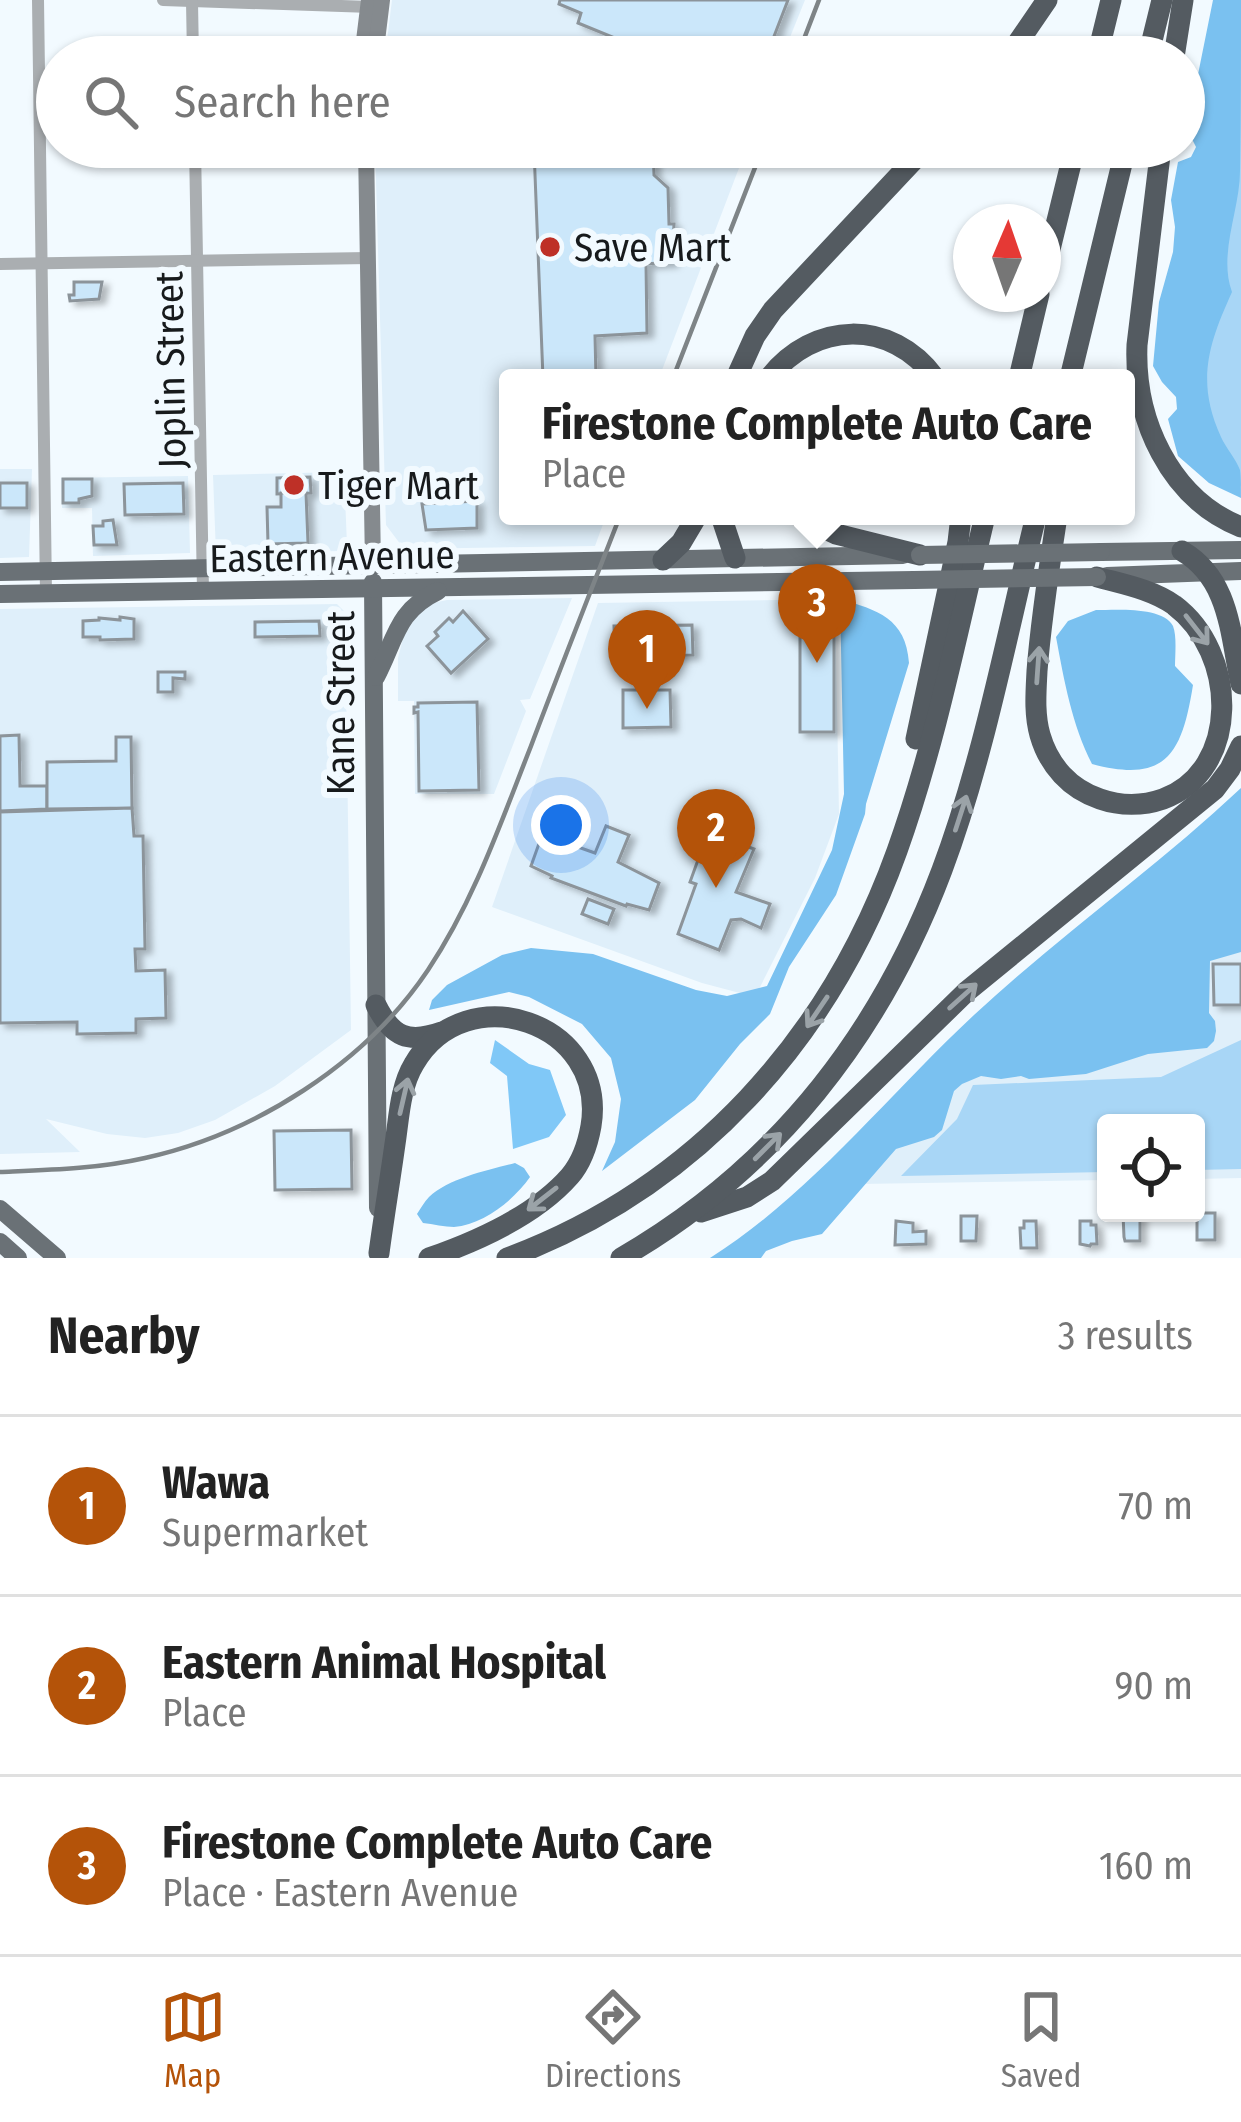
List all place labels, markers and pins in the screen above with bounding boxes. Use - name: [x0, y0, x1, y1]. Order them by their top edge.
- place label: Save Mart: [574, 225, 731, 271]
- marker: Save Mart: [537, 234, 563, 260]
- place label: Tiger Mart: [318, 463, 479, 509]
- marker: Tiger Mart: [281, 472, 307, 498]
- pin: 3: [778, 564, 856, 663]
- pin: 1: [608, 610, 686, 709]
- pin: 2: [677, 789, 755, 888]

